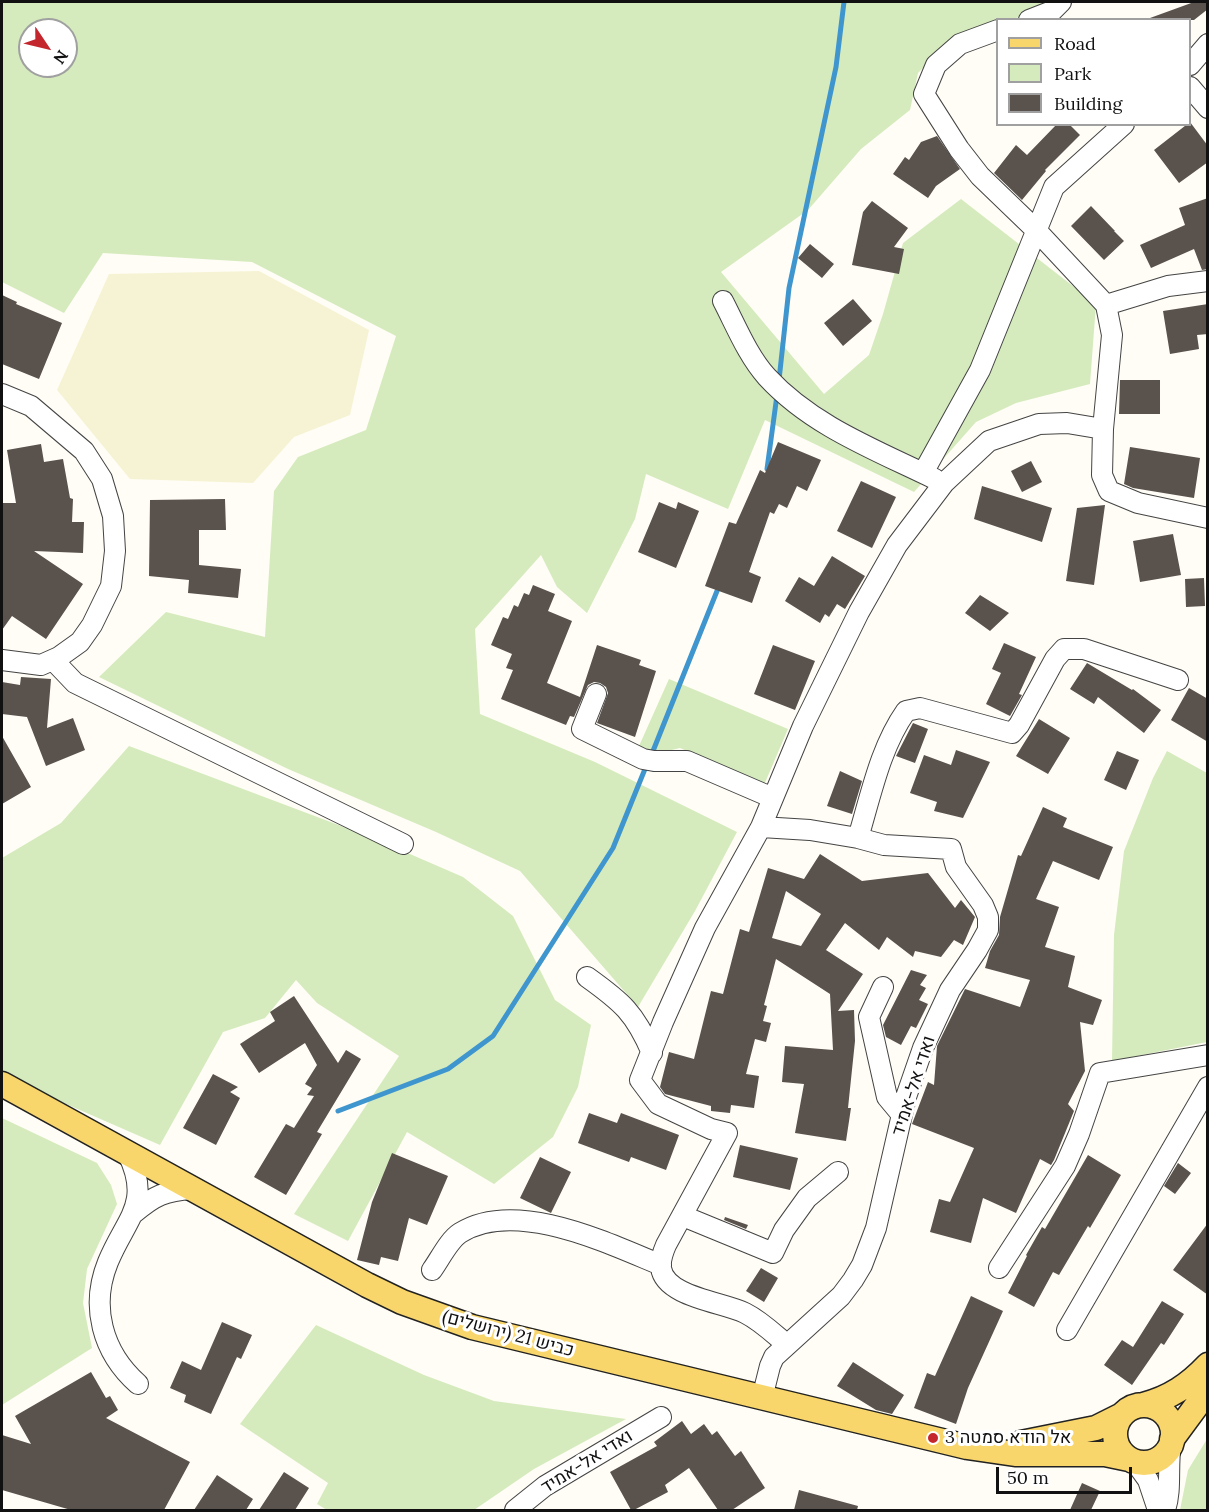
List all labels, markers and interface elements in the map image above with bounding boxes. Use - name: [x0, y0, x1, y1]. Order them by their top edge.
- north arrow: [18, 18, 78, 78]
- legend: [996, 18, 1191, 126]
- text: Road: [1054, 32, 1096, 55]
- text: N: [49, 46, 73, 68]
- text: Park: [1054, 62, 1091, 85]
- text: Building: [1054, 92, 1122, 115]
- street label: ואדי אל-אמיד: [888, 1033, 940, 1139]
- street label: כביש 21 (ירושלים): [440, 1306, 576, 1362]
- street label: ואדי אל-אמיד: [537, 1425, 637, 1499]
- place label: אל הודא סמטה 3: [945, 1427, 1071, 1449]
- marker: אל הודא סמטה 3: [926, 1431, 940, 1445]
- scale bar: [999, 1455, 1136, 1493]
- text: 50 m: [1007, 1466, 1049, 1489]

